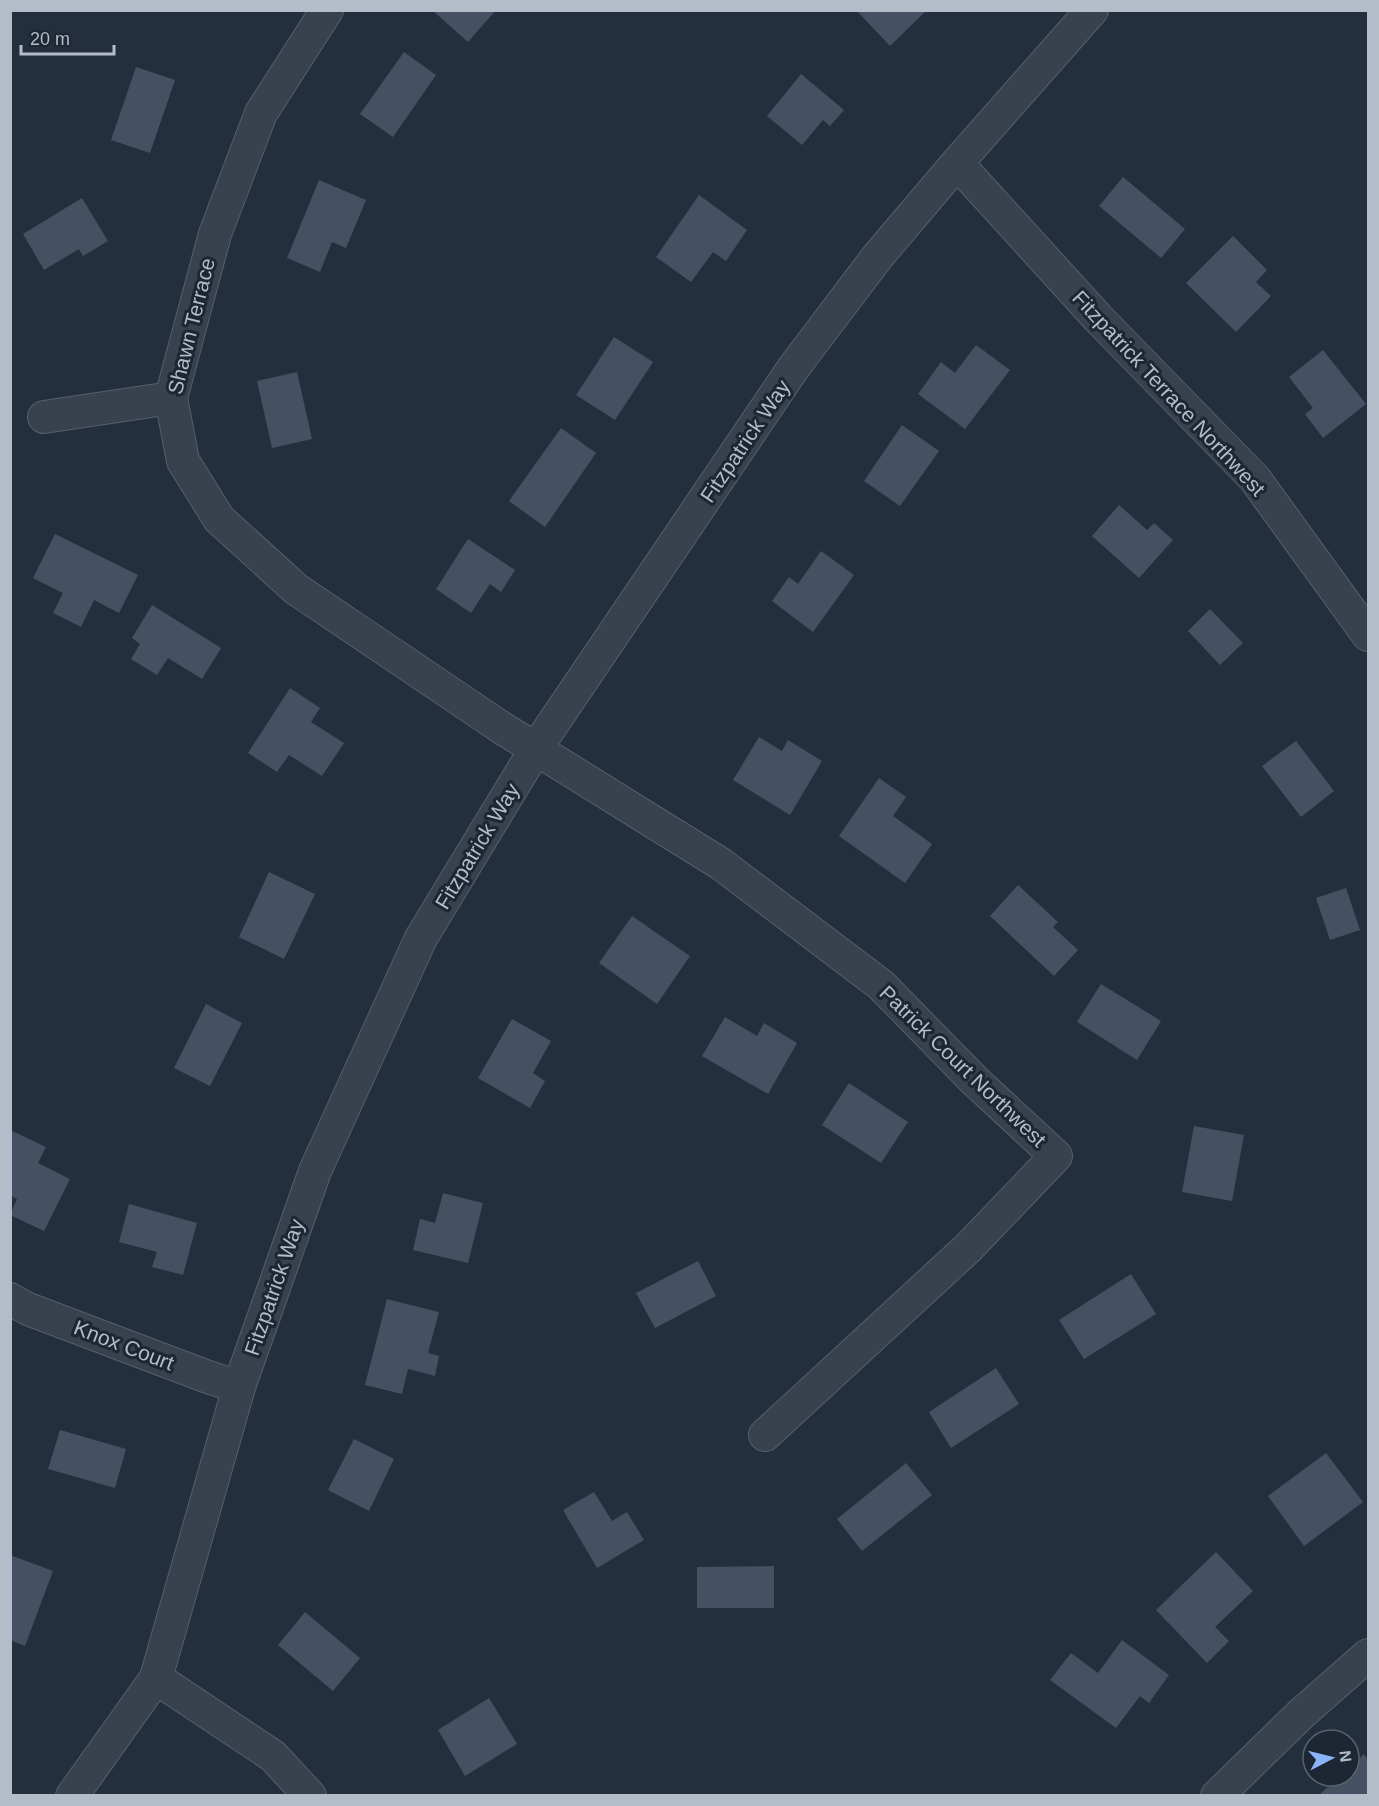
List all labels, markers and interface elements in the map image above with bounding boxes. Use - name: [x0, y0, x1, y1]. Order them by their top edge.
- scale bar: [21, 18, 114, 56]
- text: 20 m: [30, 29, 70, 49]
- street label: Shawn Terrace: [163, 255, 219, 397]
- street label: Fitzpatrick Terrace Northwest: [1068, 286, 1270, 500]
- street label: Fitzpatrick Way: [696, 375, 795, 507]
- street label: Fitzpatrick Way: [430, 778, 524, 913]
- street label: Patrick Court Northwest: [875, 981, 1051, 1151]
- street label: Fitzpatrick Way: [240, 1215, 308, 1358]
- street label: Knox Court: [71, 1315, 177, 1375]
- north arrow: [1301, 1728, 1361, 1788]
- text: N: [1336, 1749, 1355, 1763]

